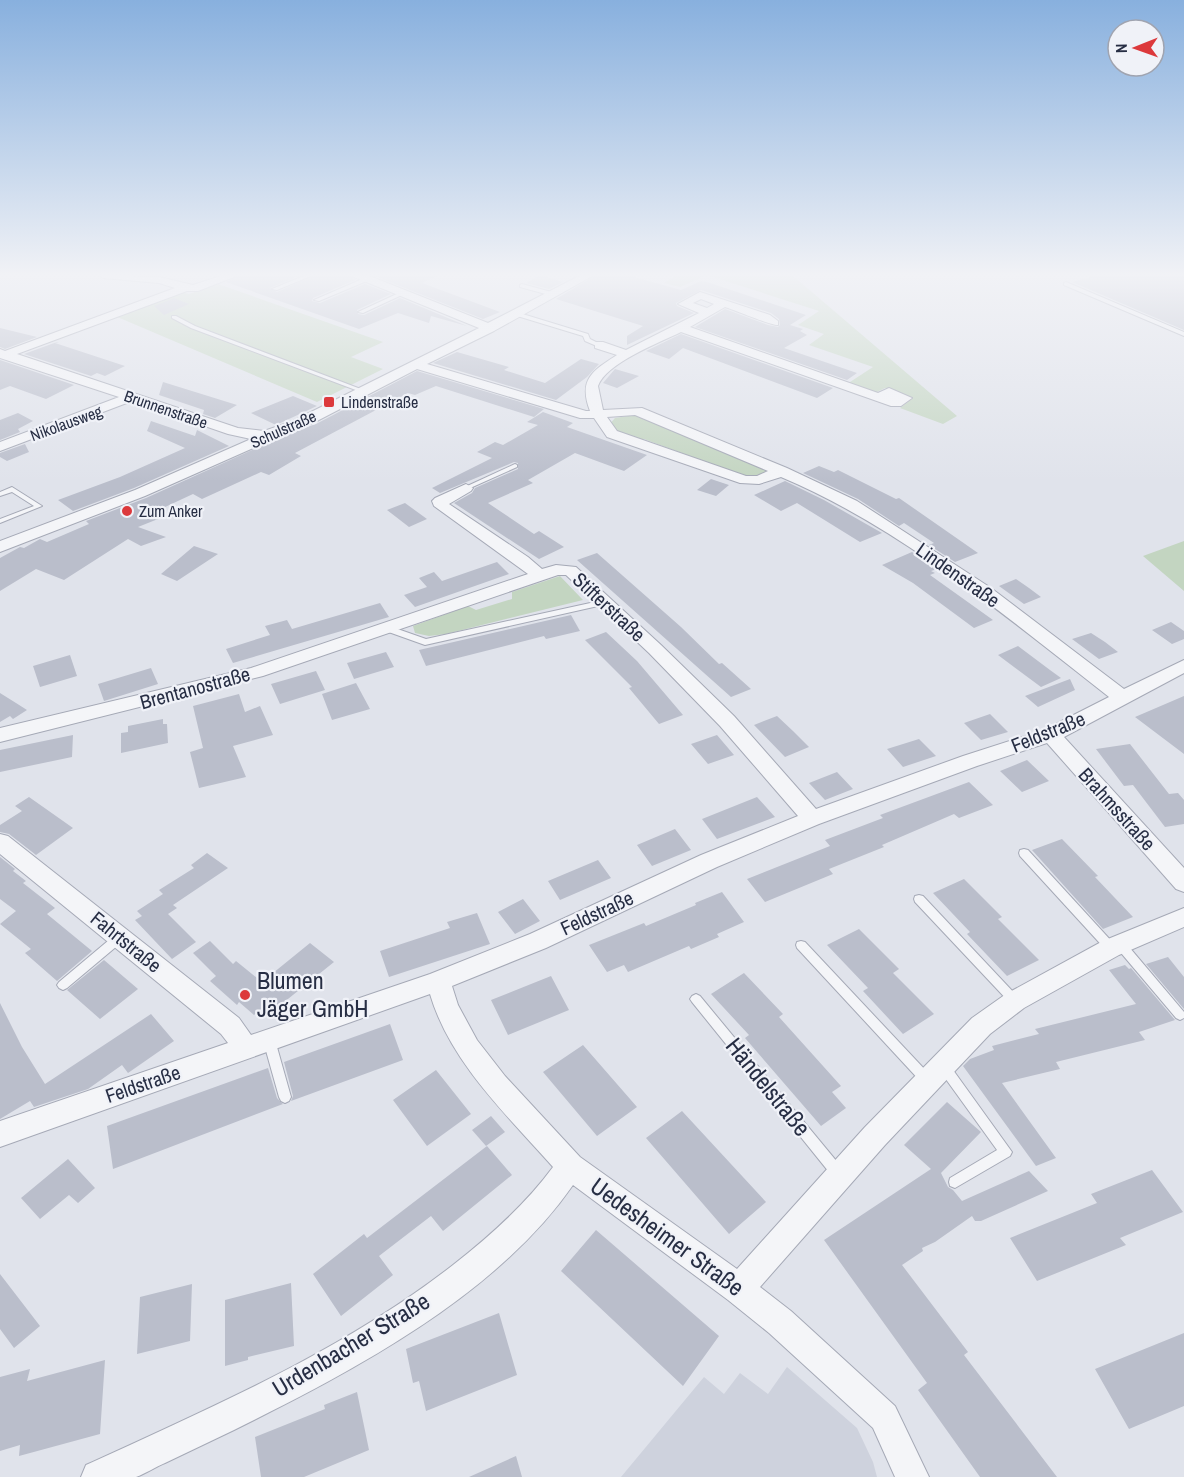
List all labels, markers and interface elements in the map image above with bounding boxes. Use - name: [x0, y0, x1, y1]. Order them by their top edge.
- north arrow: [1106, 18, 1166, 78]
- text: N: [1110, 43, 1132, 53]
- street label: Brunnenstraße: [121, 384, 211, 434]
- place label: Lindenstraße: [341, 391, 418, 413]
- marker: Lindenstraße: [322, 395, 336, 409]
- street label: Nikolausweg: [27, 400, 106, 446]
- street label: Schulstraße: [247, 405, 319, 453]
- place label: Zum Anker: [139, 500, 203, 522]
- marker: Zum Anker: [120, 504, 134, 518]
- street label: Lindenstraße: [911, 536, 1006, 613]
- street label: Stifterstraße: [567, 566, 652, 647]
- street label: Brentanostraße: [137, 660, 253, 715]
- street label: Feldstraße: [1007, 704, 1089, 759]
- street label: Brahmsstraße: [1073, 761, 1162, 856]
- street label: Feldstraße: [556, 884, 638, 941]
- street label: Fahrtstraße: [85, 905, 167, 979]
- place label: Blumen Jäger GmbH: [257, 964, 369, 1024]
- marker: Blumen Jäger GmbH: [238, 988, 252, 1002]
- street label: Händelstraße: [719, 1030, 818, 1142]
- street label: Feldstraße: [102, 1058, 184, 1109]
- street label: Uedesheimer Straße: [584, 1170, 751, 1303]
- street label: Urdenbacher Straße: [266, 1285, 435, 1404]

